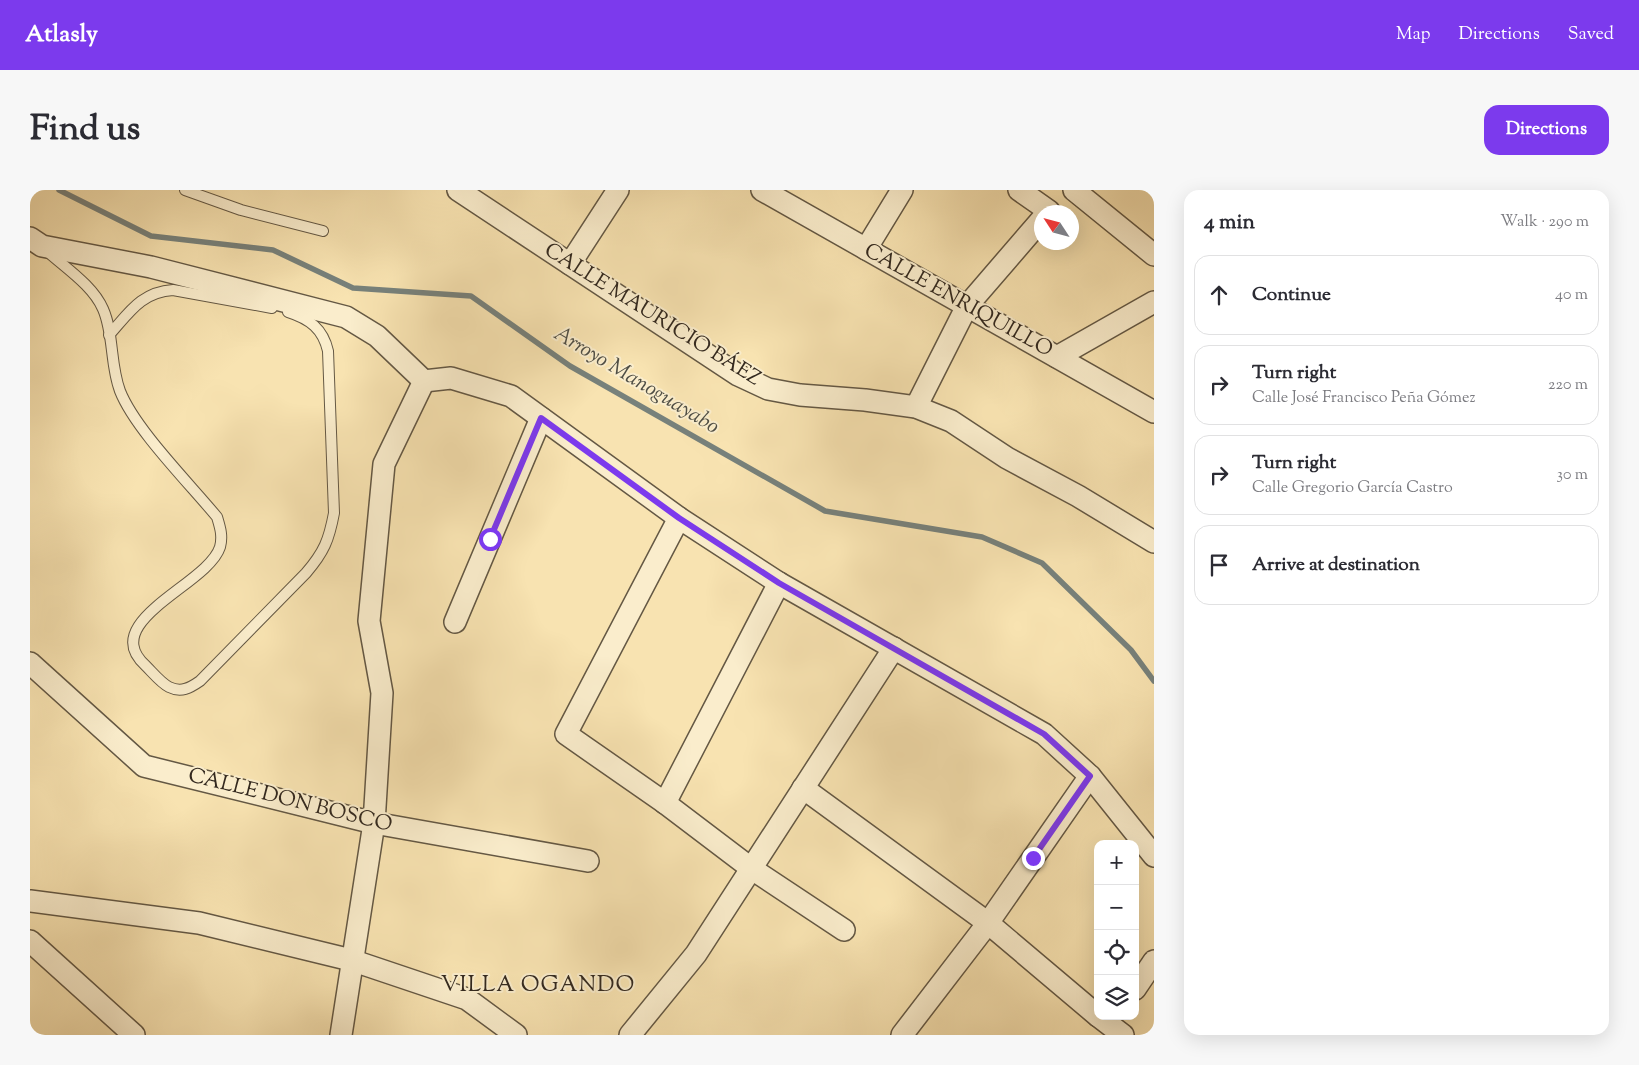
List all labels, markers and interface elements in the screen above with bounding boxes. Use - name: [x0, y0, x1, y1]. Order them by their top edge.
- text: Atlasly: [25, 18, 98, 52]
- text: Map: [1396, 22, 1431, 48]
- text: Directions: [1459, 22, 1540, 48]
- text: Saved: [1568, 22, 1614, 48]
- text: Find us: [30, 105, 140, 156]
- button: Directions: [1484, 105, 1609, 155]
- north arrow: [1034, 205, 1079, 250]
- text: 4 min: [1204, 208, 1255, 238]
- text: Walk · 290 m: [1500, 211, 1589, 234]
- street label: CALLE MAURICIO BÁEZ: [538, 236, 766, 394]
- street label: CALLE ENRIQUILLO: [858, 237, 1058, 365]
- icon: ahead: [1205, 281, 1233, 309]
- text: Continue: [1252, 282, 1331, 309]
- text: 40 m: [1555, 284, 1588, 307]
- water label: Arroyo Manoguayabo: [547, 319, 725, 443]
- text: Turn right: [1252, 360, 1336, 387]
- icon: right: [1205, 371, 1233, 399]
- text: 220 m: [1548, 374, 1588, 397]
- text: Calle José Francisco Peña Gómez: [1252, 387, 1475, 410]
- text: Turn right: [1252, 450, 1336, 477]
- icon: right: [1205, 461, 1233, 489]
- text: 30 m: [1557, 464, 1588, 487]
- text: Calle Gregorio García Castro: [1252, 477, 1453, 500]
- route start: [479, 528, 502, 551]
- icon: arrive: [1205, 551, 1233, 579]
- text: Arrive at destination: [1252, 552, 1420, 579]
- street label: CALLE DON BOSCO: [185, 761, 395, 841]
- map controls: [1094, 840, 1139, 1020]
- button: +: [1094, 840, 1139, 885]
- route end: [1022, 847, 1045, 870]
- button: −: [1094, 885, 1139, 930]
- button: locate: [1094, 930, 1139, 975]
- district label: VILLA OGANDO: [441, 970, 635, 1002]
- button: layers: [1094, 975, 1139, 1020]

